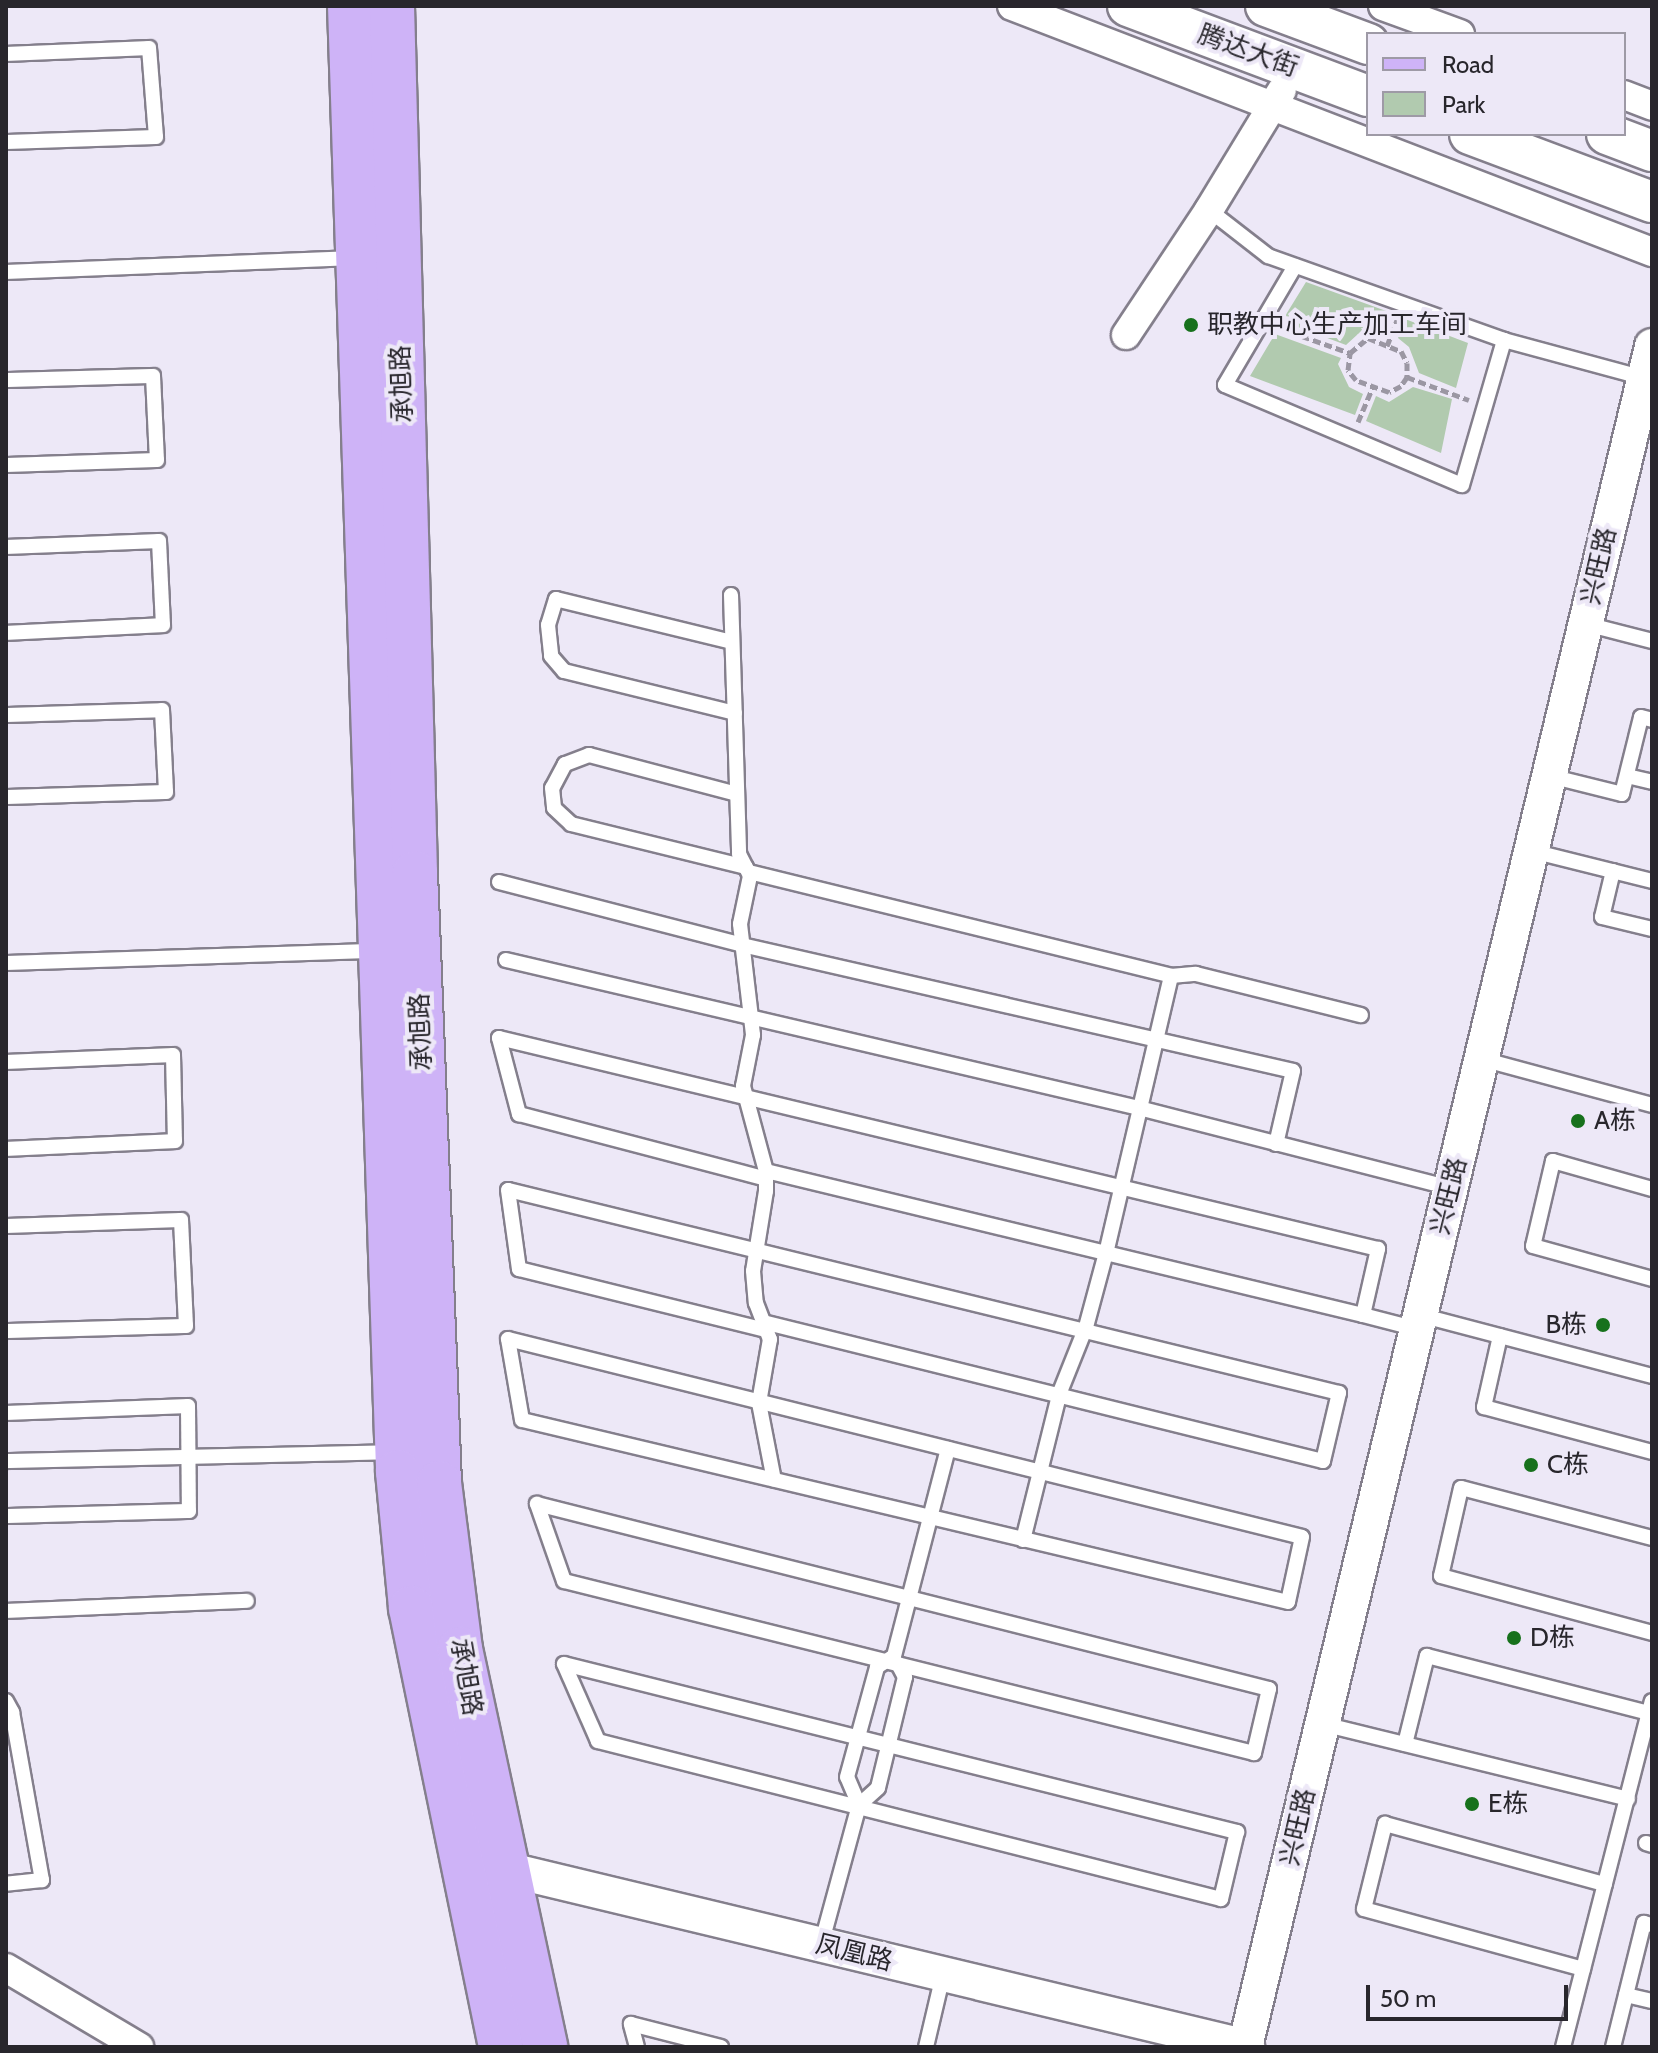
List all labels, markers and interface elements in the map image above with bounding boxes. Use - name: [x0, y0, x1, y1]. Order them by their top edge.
- street label: 腾达大街: [1194, 19, 1302, 83]
- legend: [1366, 32, 1626, 136]
- text: Road: [1442, 50, 1494, 79]
- text: Park: [1442, 90, 1485, 119]
- place label: 职教中心生产加工车间: [1207, 309, 1467, 341]
- marker: 职教中心生产加工车间: [1182, 316, 1200, 334]
- street label: 承旭路: [385, 344, 419, 424]
- street label: 兴旺路: [1575, 524, 1623, 608]
- street label: 承旭路: [404, 992, 438, 1072]
- place label: A栋: [1594, 1105, 1636, 1137]
- marker: A栋: [1569, 1112, 1587, 1130]
- street label: 兴旺路: [1424, 1154, 1474, 1238]
- place label: B栋: [1545, 1309, 1587, 1341]
- marker: B栋: [1594, 1316, 1612, 1334]
- place label: C栋: [1547, 1449, 1589, 1481]
- marker: C栋: [1522, 1456, 1540, 1474]
- place label: D栋: [1530, 1622, 1575, 1654]
- marker: D栋: [1505, 1629, 1523, 1647]
- street label: 承旭路: [444, 1636, 488, 1718]
- street label: 兴旺路: [1274, 1785, 1322, 1869]
- place label: E栋: [1488, 1788, 1528, 1820]
- marker: E栋: [1463, 1795, 1481, 1813]
- street label: 凤凰路: [812, 1928, 896, 1978]
- scale bar: [1370, 1969, 1572, 2019]
- text: 50 m: [1380, 1984, 1436, 2013]

